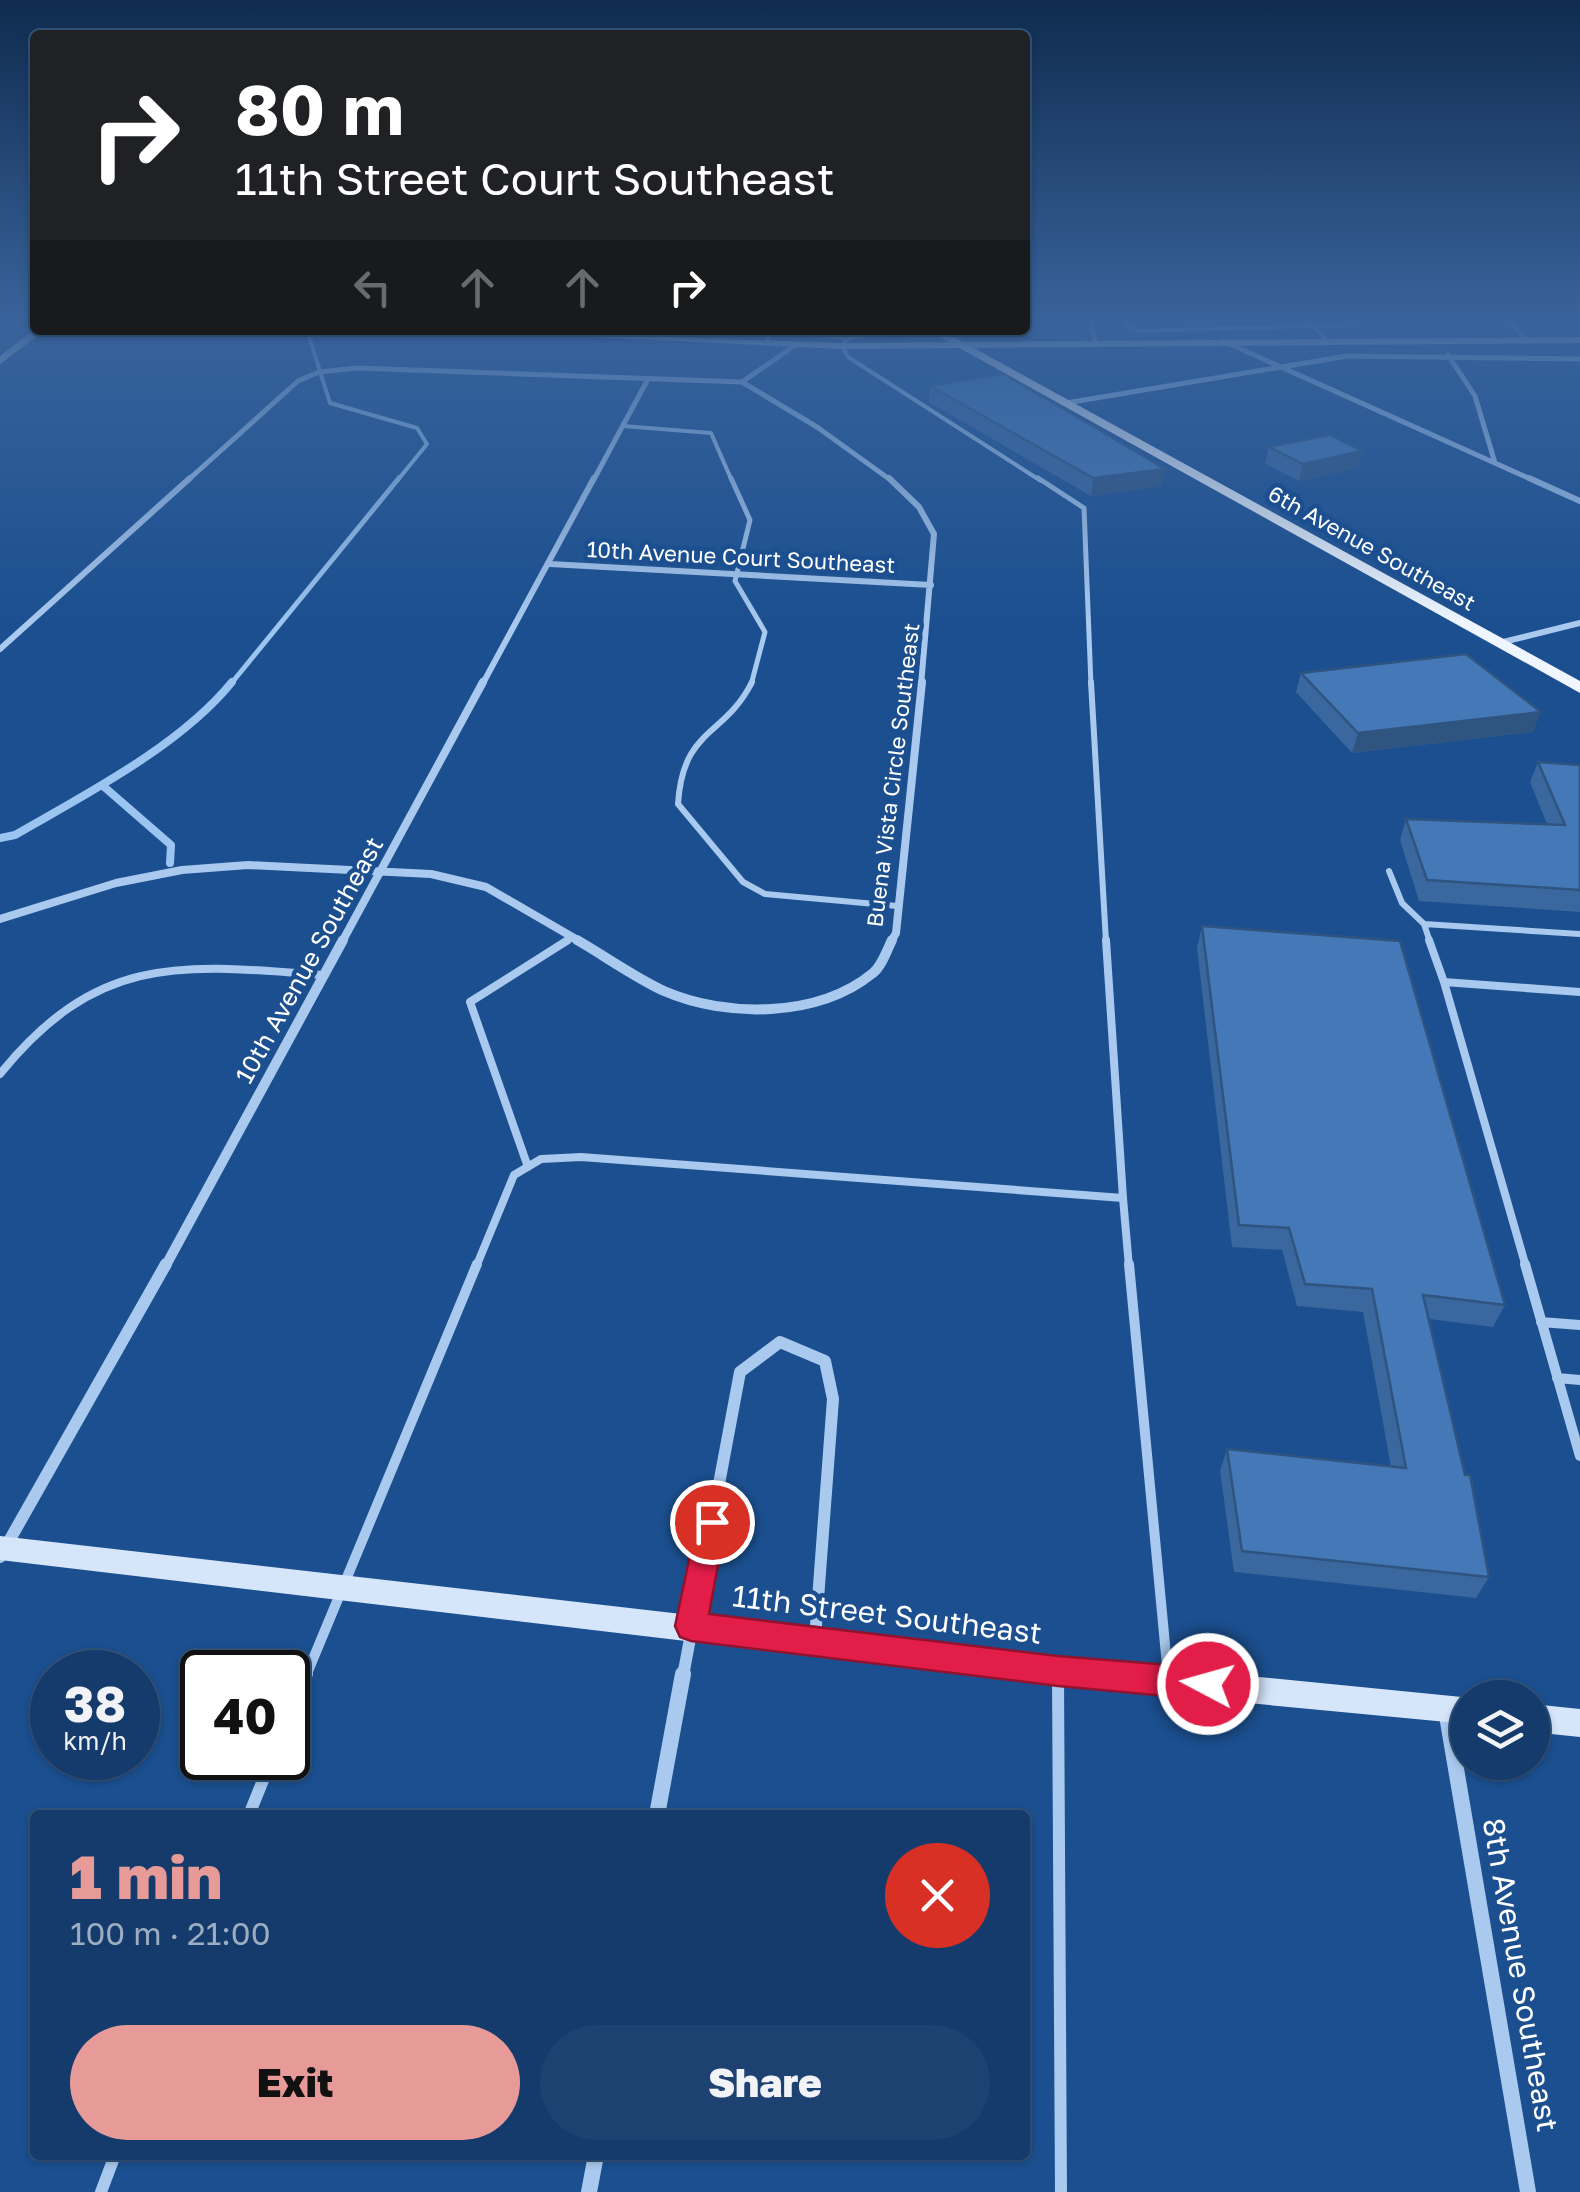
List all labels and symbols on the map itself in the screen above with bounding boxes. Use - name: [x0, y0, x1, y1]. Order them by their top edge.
- street label: 6th Avenue Southeast: [1264, 479, 1481, 616]
- street label: 10th Avenue Court Southeast: [586, 535, 896, 578]
- street label: Buena Vista Circle Southeast: [860, 621, 925, 929]
- street label: 10th Avenue Southeast: [228, 831, 389, 1088]
- pin: [670, 1480, 755, 1565]
- street label: 11th Street Southeast: [730, 1577, 1044, 1651]
- position arrow: [1156, 1632, 1260, 1736]
- speed limit sign: 40: [180, 1650, 310, 1780]
- street label: 8th Avenue Southeast: [1476, 1815, 1566, 2134]

